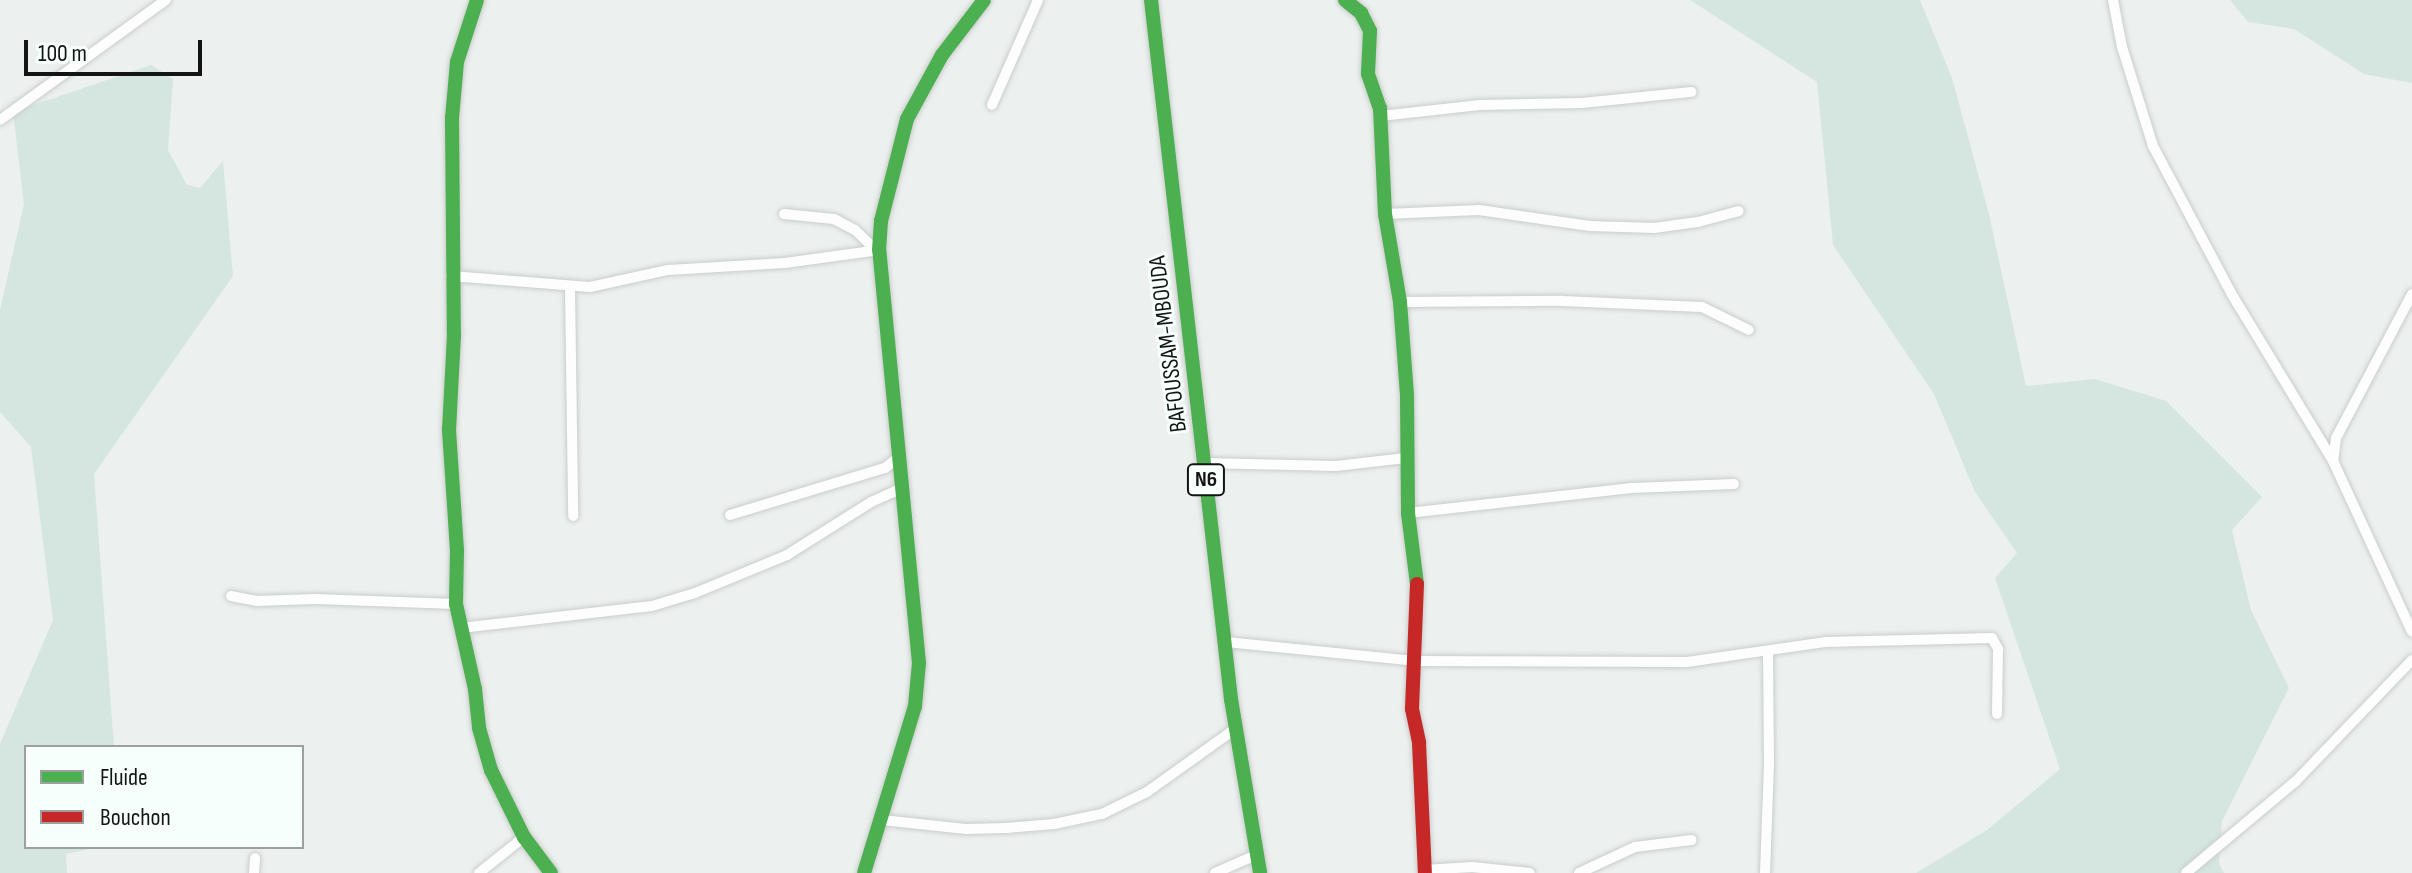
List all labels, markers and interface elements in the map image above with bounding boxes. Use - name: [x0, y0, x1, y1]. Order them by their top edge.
- scale bar: [28, 24, 206, 74]
- text: 100 m: [38, 39, 87, 68]
- street label: BAFOUSSAM-MBOUDA: [1143, 254, 1193, 434]
- road number: N6: [1186, 462, 1226, 498]
- legend: [24, 745, 304, 849]
- text: Fluide: [100, 763, 148, 792]
- text: Bouchon: [100, 803, 171, 832]

